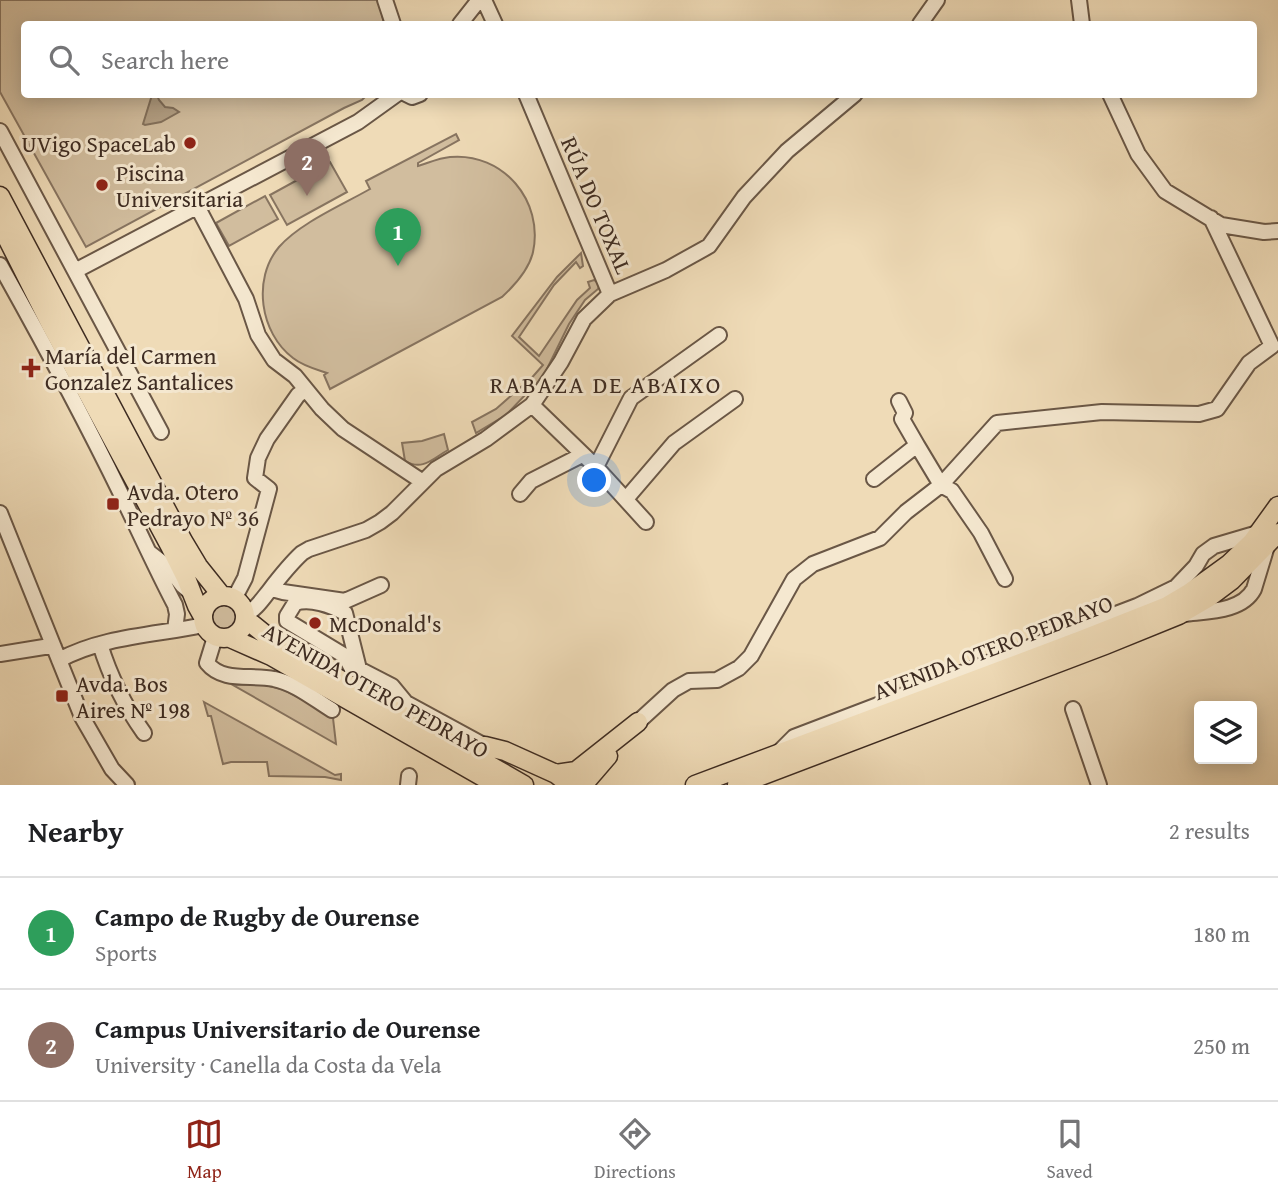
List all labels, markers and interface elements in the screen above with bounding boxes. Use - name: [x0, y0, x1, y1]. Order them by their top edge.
- search box: [21, 21, 1257, 98]
- text: Search here: [101, 40, 229, 79]
- icon: search: [45, 41, 83, 79]
- place label: UVigo SpaceLab: [22, 127, 176, 160]
- street label: RÚA DO TOXAL: [553, 131, 641, 279]
- marker: UVigo SpaceLab: [182, 135, 198, 151]
- pin: 2: [284, 138, 330, 196]
- place label: Piscina Universitaria: [116, 156, 243, 215]
- marker: Piscina Universitaria: [94, 177, 110, 193]
- pin: 1: [375, 208, 421, 266]
- place label: María del Carmen Gonzalez Santalices: [45, 339, 234, 398]
- marker: María del Carmen Gonzalez Santalices: [23, 360, 39, 376]
- district label: RABAZA DE ABAIXO: [490, 367, 722, 402]
- your location: [577, 463, 611, 497]
- place label: Avda. Otero Pedrayo Nº 36: [127, 475, 259, 534]
- marker: Avda. Otero Pedrayo Nº 36: [105, 496, 121, 512]
- street label: AVENIDA OTERO PEDRAYO: [868, 586, 1118, 708]
- place label: McDonald's: [329, 607, 441, 640]
- street label: AVENIDA OTERO PEDRAYO: [257, 614, 495, 766]
- marker: McDonald's: [307, 615, 323, 631]
- place label: Avda. Bos Aires Nº 198: [76, 667, 190, 726]
- marker: Avda. Bos Aires Nº 198: [54, 688, 70, 704]
- map controls: [1194, 701, 1257, 764]
- button: layers: [1194, 701, 1257, 764]
- text: Nearby: [28, 809, 124, 853]
- text: 2 results: [1169, 814, 1250, 847]
- text: Campo de Rugby de Ourense: [95, 897, 419, 936]
- text: 1: [45, 917, 57, 950]
- text: 180 m: [1193, 917, 1250, 950]
- text: Sports: [95, 936, 157, 969]
- text: Campus Universitario de Ourense: [95, 1009, 481, 1048]
- text: 2: [45, 1029, 57, 1062]
- text: 250 m: [1193, 1029, 1250, 1062]
- text: University · Canella da Costa da Vela: [95, 1048, 441, 1081]
- tab: Map: [185, 1115, 223, 1185]
- tab: Directions: [594, 1115, 676, 1185]
- tab: Saved: [1047, 1115, 1093, 1185]

